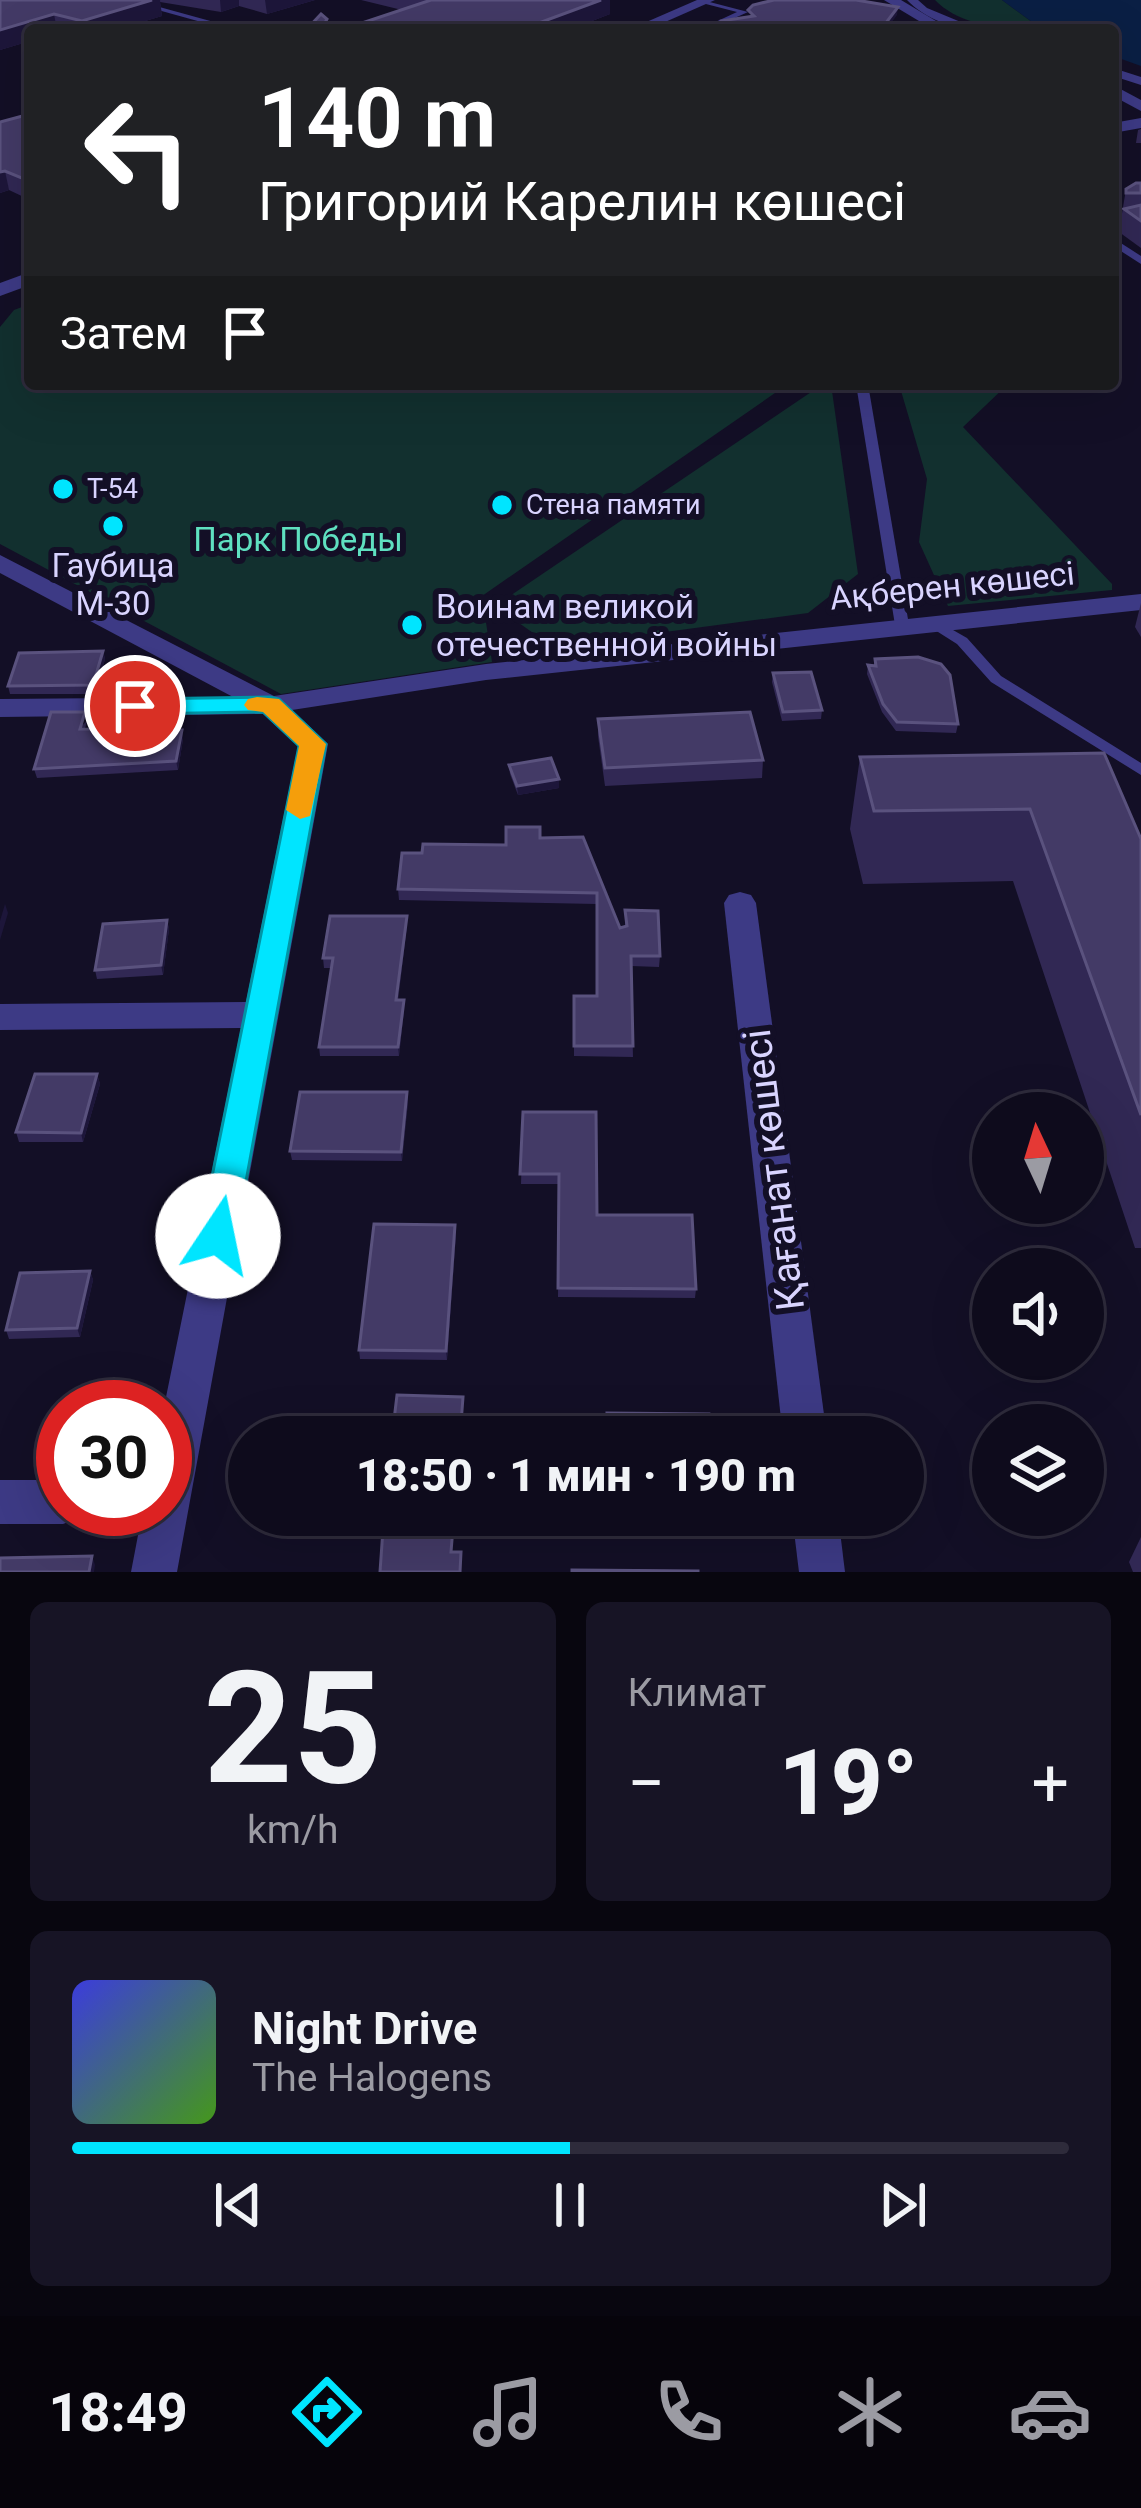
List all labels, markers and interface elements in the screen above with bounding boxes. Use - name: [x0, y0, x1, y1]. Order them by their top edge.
- text: 140 m: [258, 69, 496, 168]
- icon: left: [60, 72, 216, 228]
- text: Григорий Карелин көшесі: [258, 170, 906, 233]
- icon: arrive: [212, 300, 278, 366]
- text: Затем: [60, 307, 188, 360]
- place label: Т-54: [87, 473, 138, 505]
- marker: Т-54: [50, 476, 76, 502]
- place label: Стена памяти: [526, 489, 700, 521]
- marker: Стена памяти: [489, 492, 515, 518]
- marker: Гаубица М-30: [100, 513, 126, 539]
- park label: Парк Победы: [193, 520, 403, 559]
- place label: Гаубица М-30: [52, 546, 174, 623]
- street label: Ақберен көшесі: [828, 553, 1076, 618]
- place label: Воинам великой отечественной войны: [436, 587, 777, 664]
- marker: Воинам великой отечественной войны: [399, 612, 425, 638]
- pin: [84, 655, 186, 757]
- icon: arrive: [102, 673, 168, 739]
- street label: Қағанат көшесі: [734, 1027, 814, 1313]
- north arrow: [972, 1092, 1104, 1224]
- map controls: [972, 1092, 1104, 1536]
- position arrow: [155, 1173, 281, 1299]
- button: sound: [972, 1248, 1104, 1380]
- speed limit sign: 30: [36, 1380, 192, 1536]
- button: layers: [972, 1404, 1104, 1536]
- text: 18:50 · 1 мин · 190 m: [356, 1449, 796, 1502]
- text: 25: [203, 1637, 382, 1820]
- text: Климат: [628, 1670, 766, 1716]
- text: 19°: [779, 1731, 918, 1836]
- text: −: [628, 1745, 665, 1822]
- text: +: [1032, 1745, 1069, 1822]
- text: km/h: [247, 1807, 339, 1853]
- text: Night Drive: [252, 2002, 477, 2055]
- text: The Halogens: [252, 2055, 492, 2101]
- icon: previous: [205, 2172, 271, 2238]
- icon: pause: [537, 2172, 603, 2238]
- icon: next: [870, 2172, 936, 2238]
- icon: directions: [285, 2370, 369, 2454]
- icon: music: [466, 2370, 550, 2454]
- icon: phone: [647, 2370, 731, 2454]
- icon: climate: [828, 2370, 912, 2454]
- icon: car: [1008, 2370, 1092, 2454]
- text: 18:49: [48, 2381, 188, 2444]

